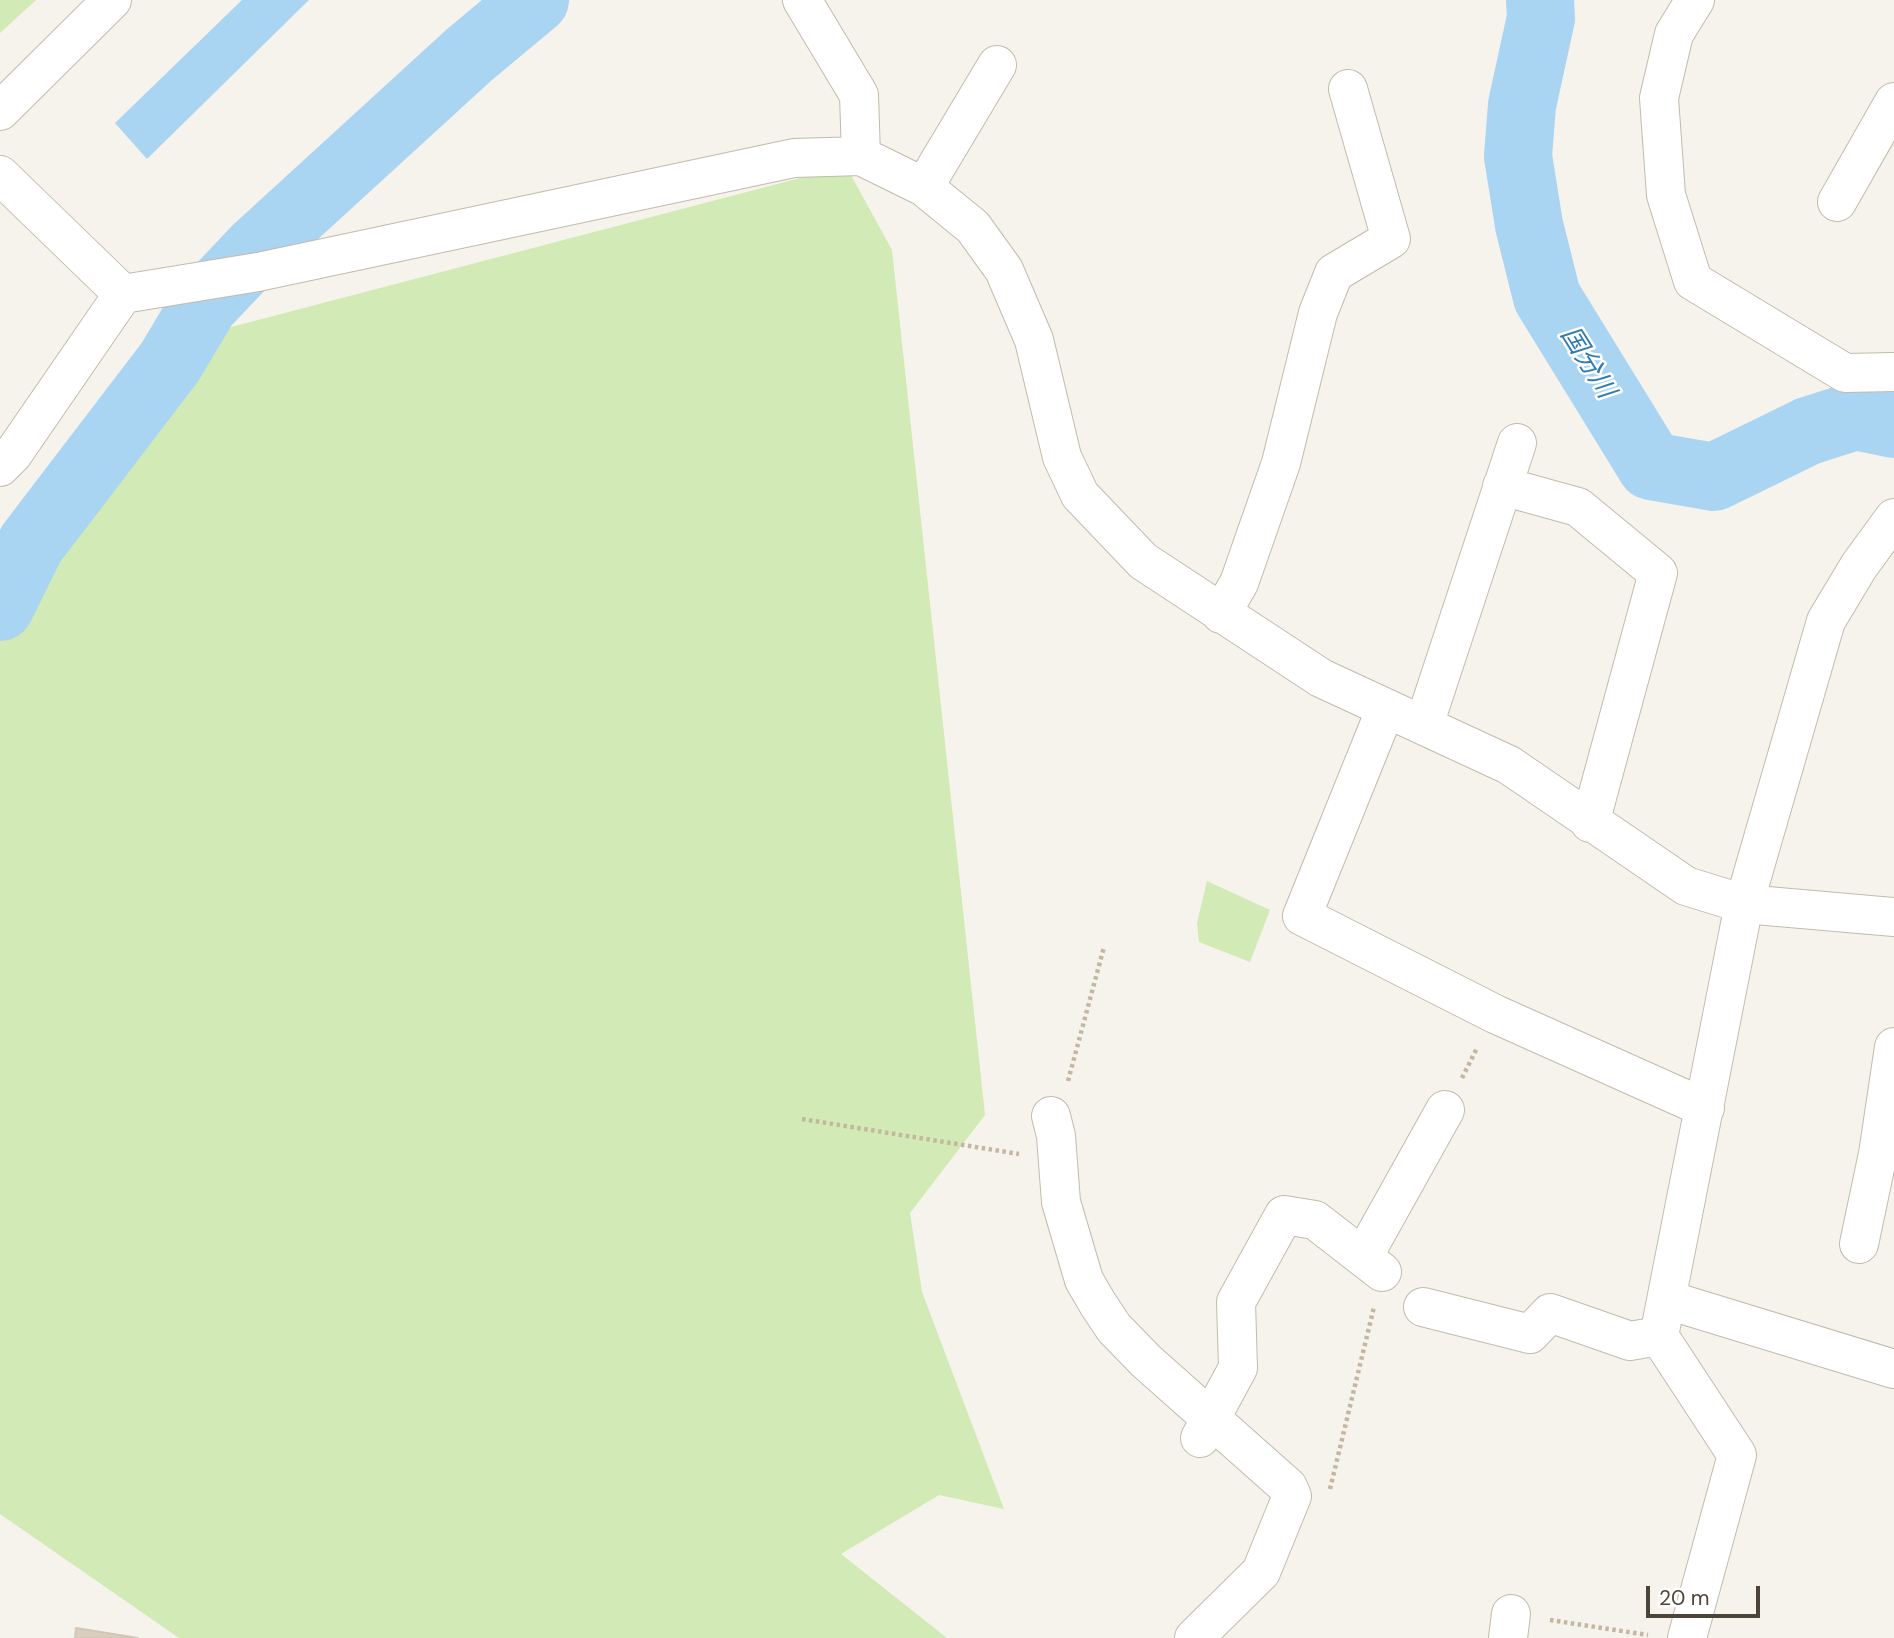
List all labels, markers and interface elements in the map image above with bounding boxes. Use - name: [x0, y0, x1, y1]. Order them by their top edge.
- water label: 国分川: [1553, 322, 1621, 404]
- scale bar: [1649, 1572, 1763, 1616]
- text: 20 m: [1659, 1584, 1710, 1612]

